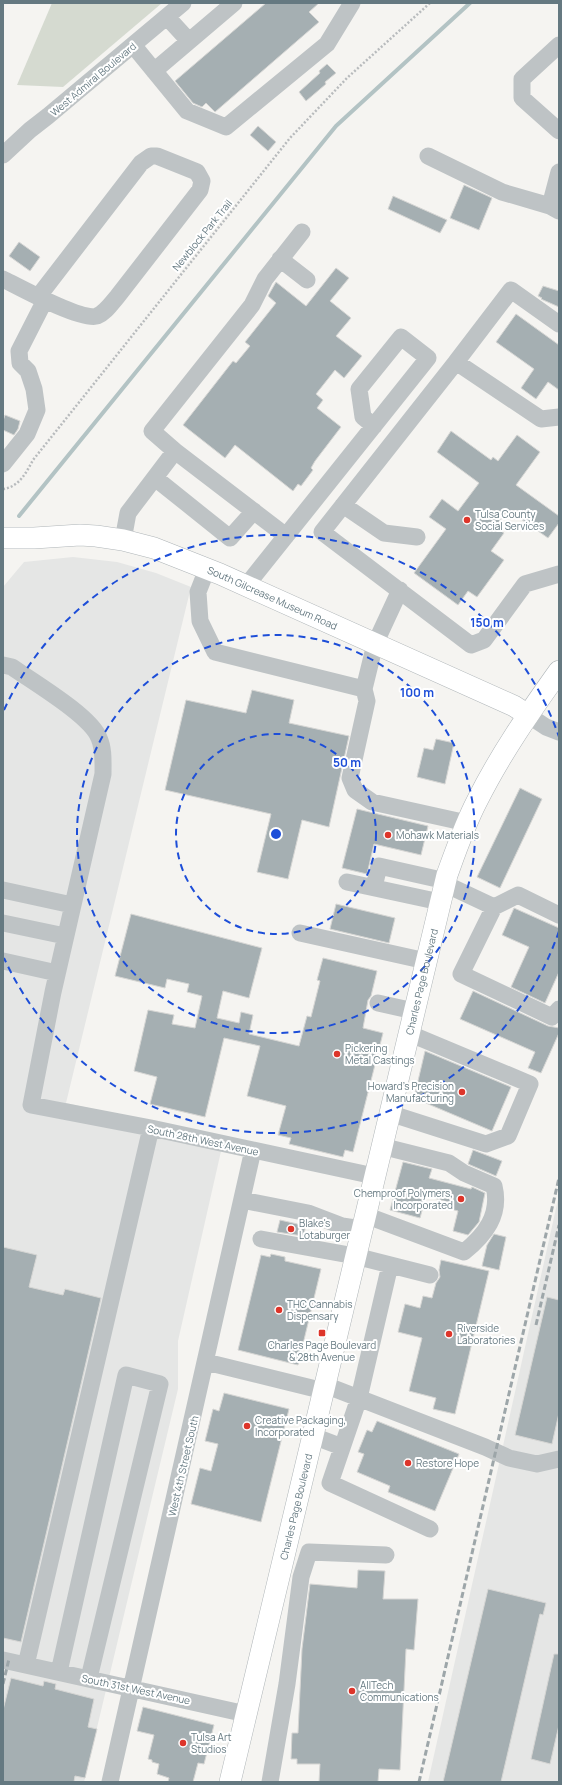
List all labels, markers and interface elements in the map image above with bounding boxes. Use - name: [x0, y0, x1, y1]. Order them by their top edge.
- street label: West Admiral Boulevard: [47, 39, 139, 119]
- street label: Newblock Park Trail: [169, 196, 235, 274]
- place label: Tulsa County Social Services: [475, 507, 544, 533]
- marker: Tulsa County Social Services: [462, 515, 472, 525]
- street label: South Gilcrease Museum Road: [205, 563, 340, 633]
- text: 150 m: [470, 614, 504, 631]
- text: 100 m: [400, 684, 434, 701]
- text: 50 m: [333, 754, 361, 771]
- centre of rings: [269, 827, 283, 841]
- place label: Mohawk Materials: [396, 828, 479, 842]
- marker: Mohawk Materials: [383, 830, 393, 840]
- street label: Charles Page Boulevard: [402, 927, 441, 1036]
- place label: Pickering Metal Castings: [345, 1041, 415, 1067]
- marker: Pickering Metal Castings: [332, 1049, 342, 1059]
- place label: Howard's Precision Manufacturing: [368, 1079, 454, 1105]
- marker: Howard's Precision Manufacturing: [457, 1087, 467, 1097]
- street label: South 28th West Avenue: [146, 1121, 260, 1159]
- place label: Chemproof Polymers, Incorporated: [354, 1186, 453, 1212]
- marker: Chemproof Polymers, Incorporated: [456, 1194, 466, 1204]
- place label: Blake's Lotaburger: [299, 1216, 351, 1242]
- marker: Blake's Lotaburger: [286, 1224, 296, 1234]
- place label: THC Cannabis Dispensary: [287, 1297, 353, 1323]
- marker: THC Cannabis Dispensary: [274, 1305, 284, 1315]
- place label: Riverside Laboratories: [457, 1321, 515, 1347]
- marker: Charles Page Boulevard & 28th Avenue: [317, 1328, 327, 1338]
- marker: Riverside Laboratories: [444, 1329, 454, 1339]
- place label: Charles Page Boulevard & 28th Avenue: [268, 1338, 376, 1364]
- place label: Creative Packaging, Incorporated: [255, 1413, 346, 1439]
- street label: West 4th Street South: [165, 1414, 201, 1518]
- marker: Creative Packaging, Incorporated: [242, 1421, 252, 1431]
- street label: Charles Page Boulevard: [276, 1452, 315, 1561]
- place label: Restore Hope: [416, 1456, 479, 1470]
- marker: Restore Hope: [403, 1458, 413, 1468]
- street label: South 31st West Avenue: [80, 1671, 192, 1707]
- place label: AllTech Communications: [360, 1678, 439, 1704]
- marker: AllTech Communications: [347, 1686, 357, 1696]
- place label: Tulsa Art Studios: [191, 1730, 232, 1756]
- marker: Tulsa Art Studios: [178, 1738, 188, 1748]

